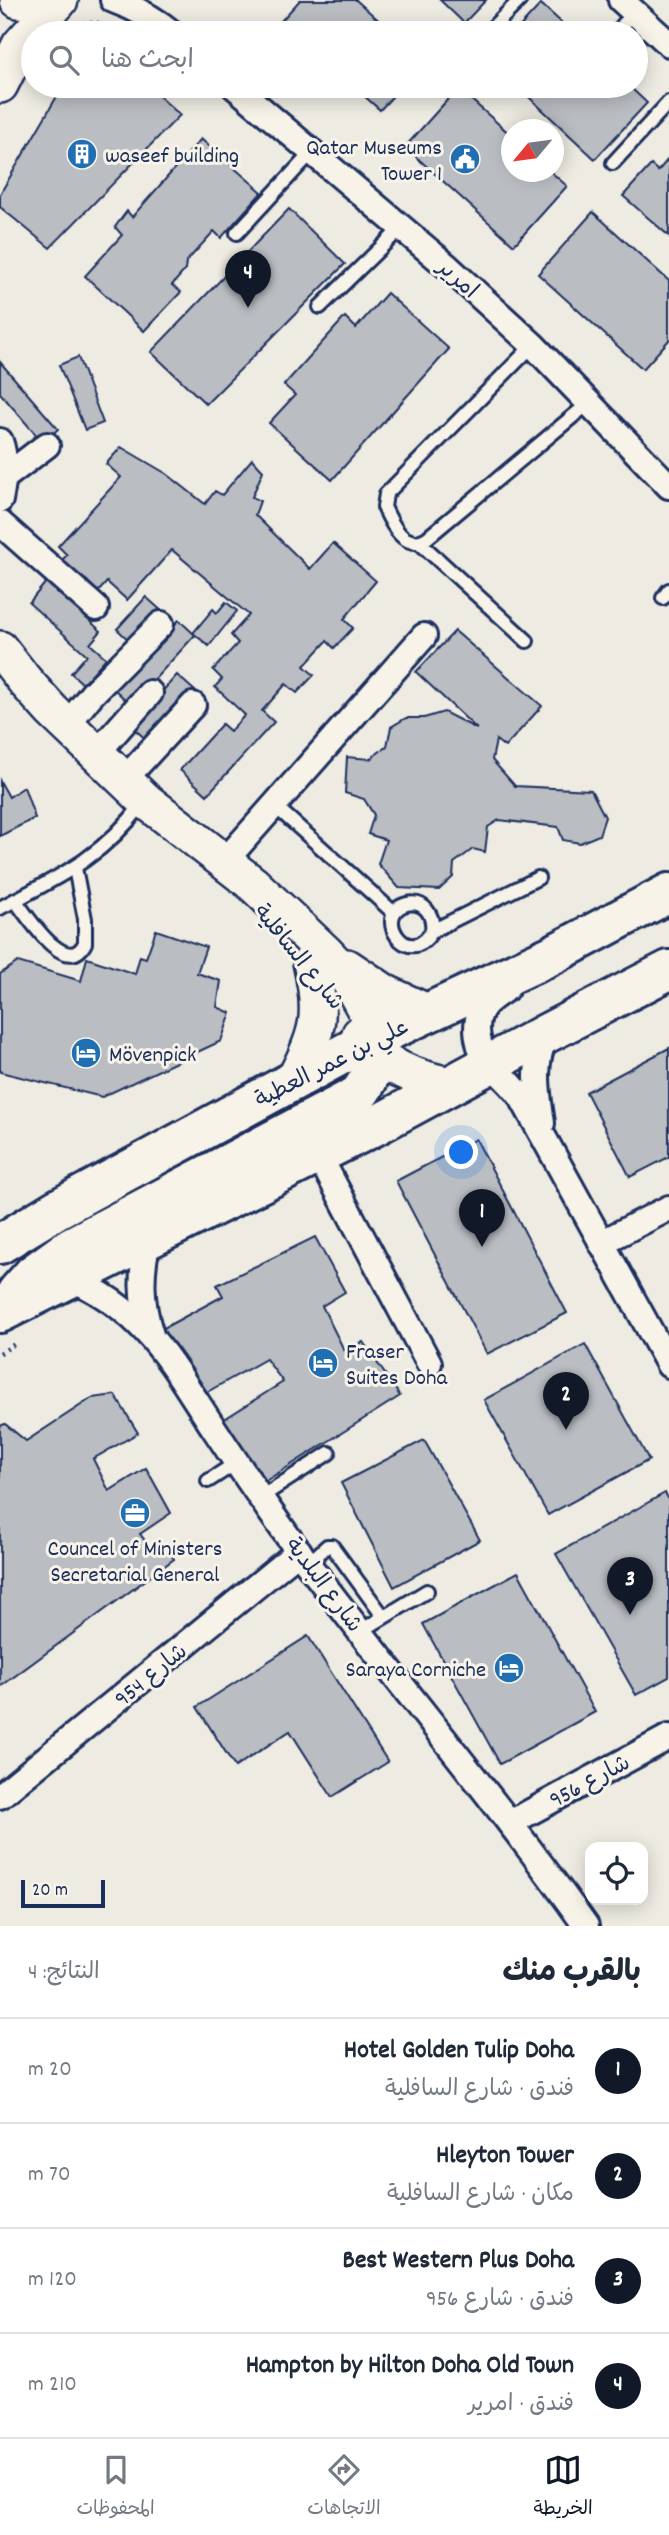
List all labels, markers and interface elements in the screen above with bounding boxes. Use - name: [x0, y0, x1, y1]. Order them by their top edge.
- search box: [21, 21, 648, 98]
- icon: search: [45, 41, 83, 79]
- text: ابحث هنا: [101, 43, 194, 80]
- north arrow: [501, 119, 564, 182]
- place label: Qatar Museums Tower 1: [306, 133, 442, 192]
- building icon: waseef building: [65, 137, 99, 171]
- place label: waseef building: [105, 141, 239, 174]
- public building icon: Qatar Museums Tower 1: [448, 142, 482, 176]
- pin: 4: [225, 250, 271, 308]
- street label: امرير: [427, 252, 485, 308]
- street label: شارع السافلية: [244, 898, 351, 1018]
- street label: علي بن عمر العطية: [250, 1012, 416, 1119]
- hotel icon: Mövenpick: [69, 1036, 103, 1070]
- place label: Mövenpick: [109, 1040, 197, 1073]
- your location: [444, 1135, 478, 1169]
- pin: 1: [459, 1189, 505, 1247]
- place label: Fraser Suites Doha: [346, 1337, 448, 1396]
- hotel icon: Fraser Suites Doha: [306, 1346, 340, 1380]
- pin: 2: [543, 1372, 589, 1430]
- office icon: Councel of Ministers Secretarial General: [118, 1496, 152, 1530]
- street label: شارع البلدية: [275, 1532, 369, 1641]
- place label: Councel of Ministers Secretarial General: [48, 1534, 222, 1593]
- pin: 3: [607, 1557, 653, 1615]
- street label: شارع 954: [108, 1637, 196, 1717]
- hotel icon: Saraya Corniche: [492, 1651, 526, 1685]
- place label: Saraya Corniche: [346, 1655, 486, 1688]
- street label: شارع 956: [544, 1748, 637, 1818]
- map controls: [585, 1842, 648, 1905]
- button: locate: [585, 1842, 648, 1905]
- scale bar: [21, 1877, 105, 1909]
- text: 20 m: [32, 1878, 68, 1905]
- text: بالقرب منك: [503, 1953, 641, 1996]
- text: النتائج: 4: [28, 1957, 100, 1990]
- text: Hotel Golden Tulip Doha: [344, 2033, 574, 2070]
- text: 20 m: [28, 2054, 72, 2087]
- text: 1: [615, 2054, 621, 2087]
- text: فندق · شارع السافلية: [385, 2074, 574, 2107]
- text: Hleyton Tower: [436, 2138, 574, 2175]
- text: 70 m: [28, 2159, 70, 2192]
- text: 2: [613, 2159, 623, 2192]
- text: مكان · شارع السافلية: [387, 2179, 574, 2212]
- text: Best Western Plus Doha: [343, 2243, 574, 2280]
- text: 120 m: [28, 2264, 77, 2297]
- text: 3: [613, 2264, 623, 2297]
- text: فندق · شارع 956: [426, 2284, 574, 2317]
- text: Hampton by Hilton Doha Old Town: [246, 2348, 574, 2385]
- text: 210 m: [28, 2369, 77, 2402]
- text: 4: [613, 2369, 623, 2402]
- text: فندق · امرير: [468, 2389, 574, 2422]
- tab: المحفوظات: [76, 2451, 155, 2524]
- tab: الاتجاهات: [307, 2451, 381, 2524]
- tab: الخريطة: [533, 2451, 593, 2524]

